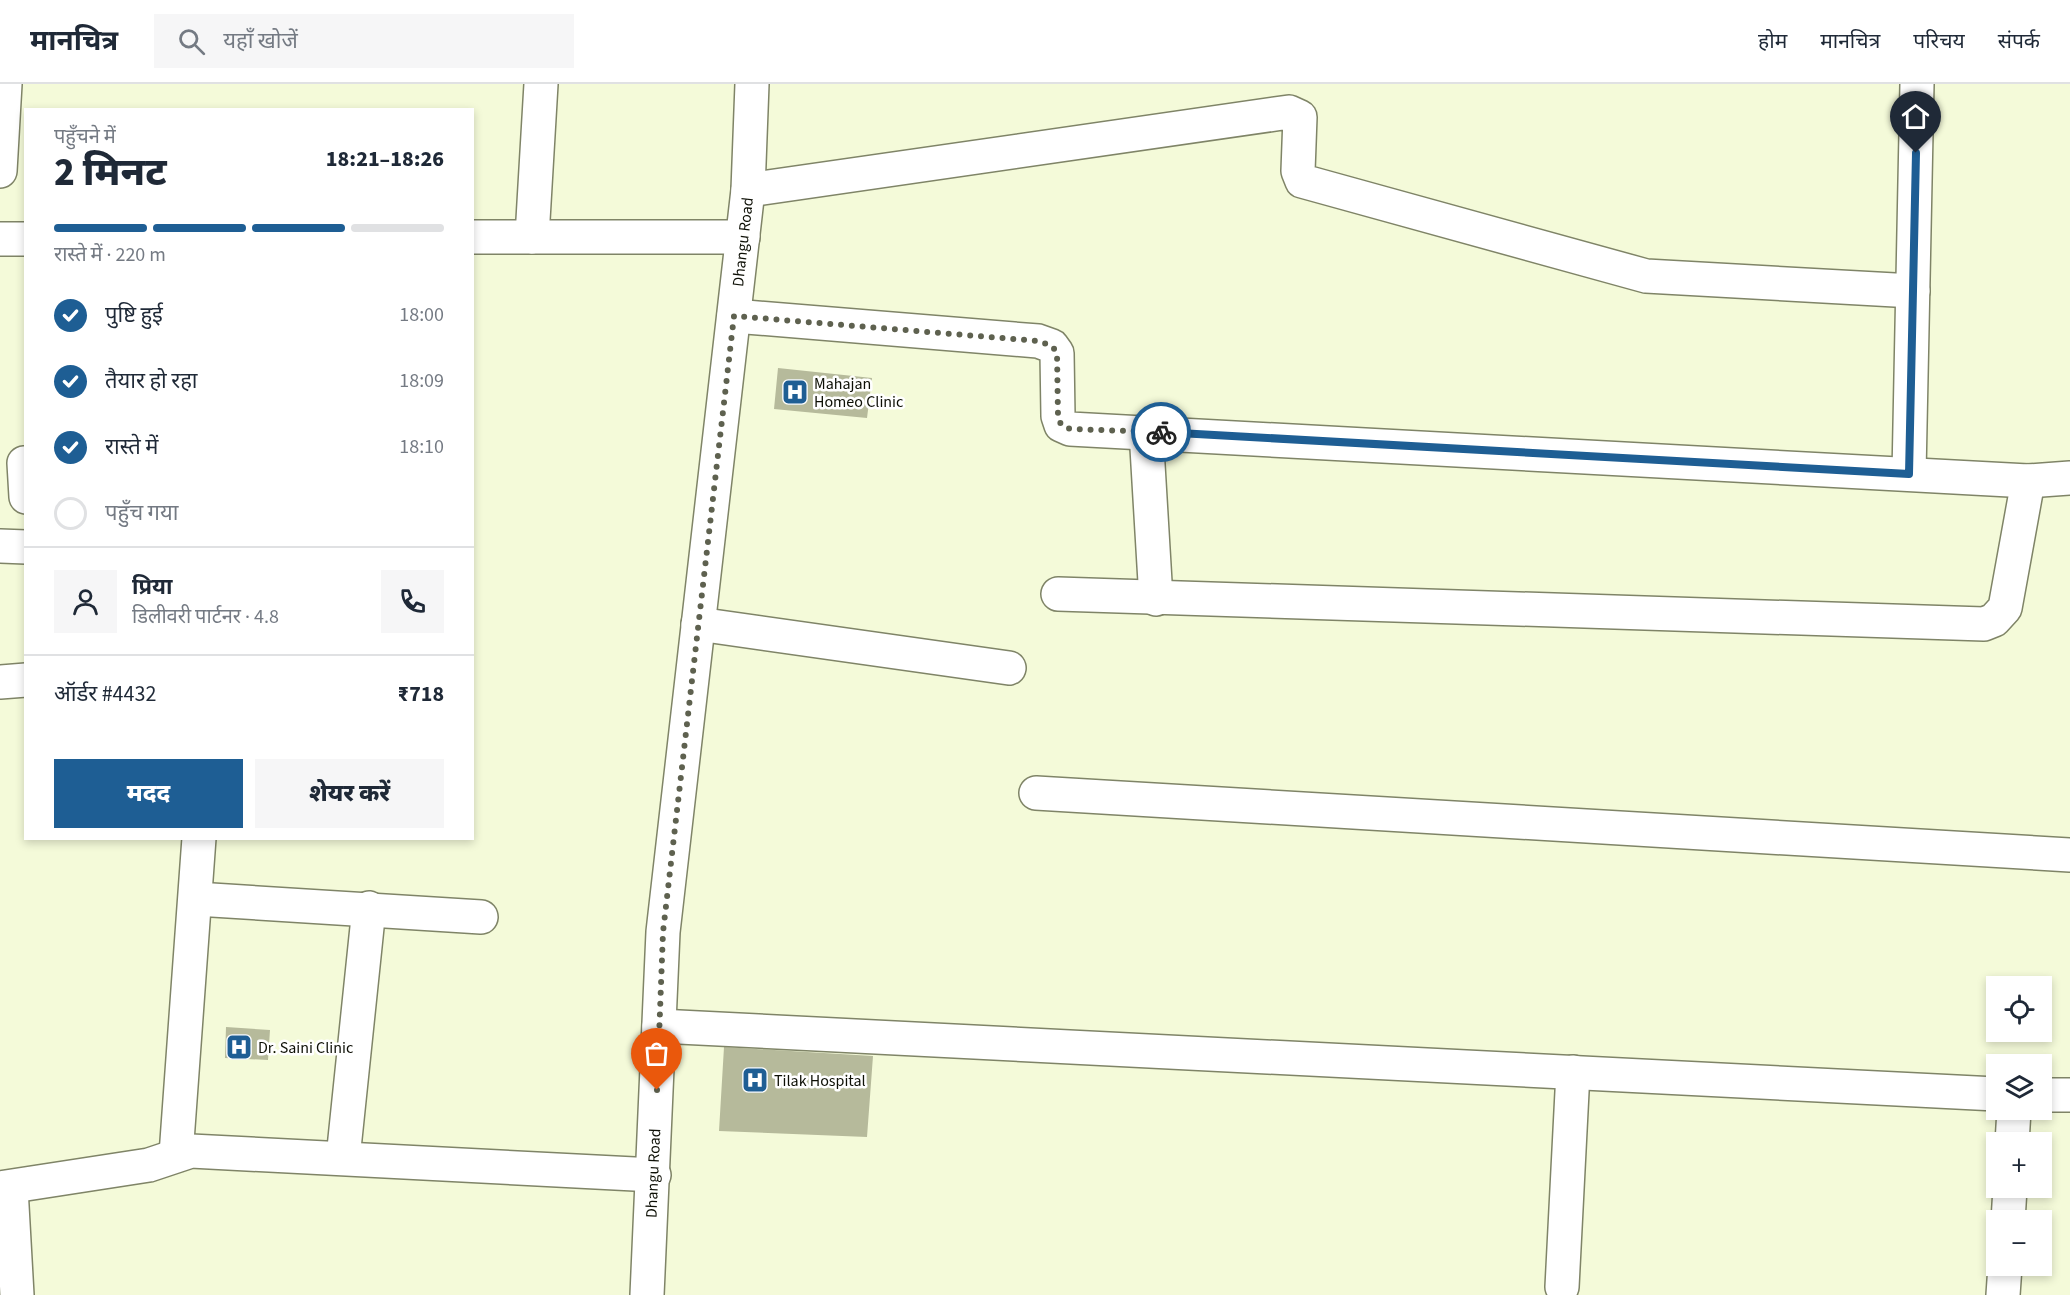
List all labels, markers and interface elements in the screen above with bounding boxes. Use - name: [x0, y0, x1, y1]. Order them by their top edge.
- search box: [154, 14, 574, 68]
- text: मानचित्र: [30, 21, 118, 61]
- icon: search: [175, 25, 208, 58]
- text: यहाँ खोजें: [223, 25, 298, 57]
- text: होम: [1758, 26, 1787, 56]
- text: मानचित्र: [1820, 26, 1880, 56]
- text: परिचय: [1913, 26, 1965, 56]
- text: संपर्क: [1998, 26, 2040, 56]
- pin: [1890, 91, 1941, 153]
- icon: home: [1899, 100, 1932, 133]
- text: पहुँचने में: [54, 123, 116, 151]
- text: 18:21–18:26: [326, 143, 444, 175]
- text: 2 मिनट: [54, 145, 167, 201]
- street label: Dhangu Road: [727, 196, 759, 288]
- text: रास्ते में · 220 m: [54, 241, 166, 269]
- icon: check: [54, 299, 87, 332]
- text: पुष्टि हुई: [105, 299, 163, 331]
- text: 18:00: [399, 301, 444, 329]
- icon: check: [54, 365, 87, 398]
- text: तैयार हो रहा: [105, 365, 198, 397]
- text: 18:09: [399, 367, 444, 395]
- place label: Mahajan Homeo Clinic: [814, 373, 903, 413]
- hospital icon: Mahajan Homeo Clinic: [780, 377, 810, 407]
- courier: [1131, 402, 1191, 462]
- icon: bike: [1145, 416, 1178, 449]
- icon: check: [54, 431, 87, 464]
- text: रास्ते में: [105, 431, 158, 463]
- text: 18:10: [399, 433, 444, 461]
- text: पहुँच गया: [105, 497, 178, 529]
- button: person: [54, 570, 117, 633]
- button: phone: [381, 570, 444, 633]
- text: प्रिया: [132, 571, 172, 603]
- text: डिलीवरी पार्टनर · 4.8: [132, 603, 279, 631]
- text: ऑर्डर #4432: [54, 678, 156, 710]
- text: ₹718: [398, 678, 444, 710]
- button: मदद: [54, 759, 243, 828]
- button: शेयर करें: [255, 759, 444, 828]
- map controls: [1986, 976, 2052, 1276]
- button: locate: [1986, 976, 2052, 1042]
- pin: [631, 1028, 682, 1090]
- hospital icon: Dr. Saini Clinic: [224, 1032, 254, 1062]
- place label: Dr. Saini Clinic: [258, 1037, 353, 1059]
- icon: bag: [640, 1037, 673, 1070]
- button: layers: [1986, 1054, 2052, 1120]
- hospital icon: Tilak Hospital: [740, 1065, 770, 1095]
- place label: Tilak Hospital: [774, 1070, 866, 1092]
- street label: Dhangu Road: [640, 1128, 666, 1218]
- button: +: [1986, 1132, 2052, 1198]
- button: −: [1986, 1210, 2052, 1276]

